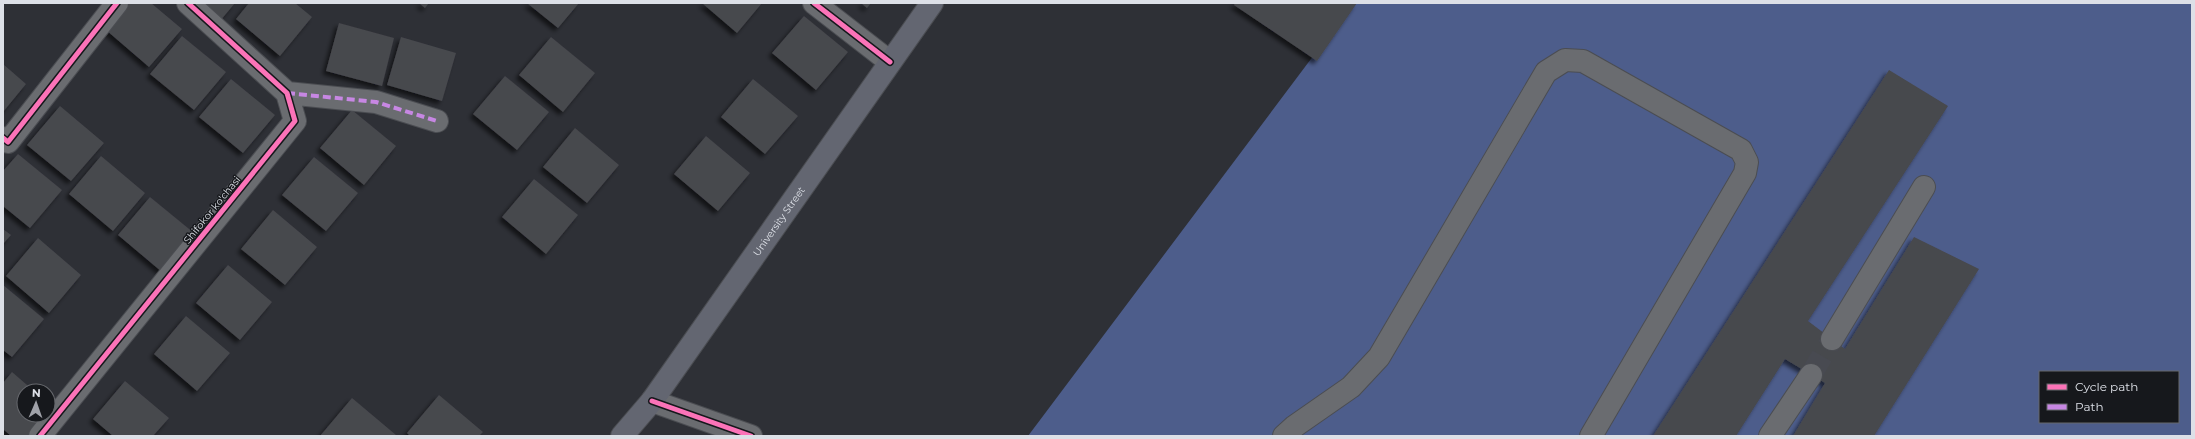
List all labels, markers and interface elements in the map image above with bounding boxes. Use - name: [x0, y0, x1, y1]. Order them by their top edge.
- street label: Shifokor ko'chasi: [181, 174, 243, 246]
- street label: University Street: [750, 184, 808, 259]
- legend: [2039, 371, 2179, 423]
- text: Cycle path: [2075, 379, 2138, 394]
- north arrow: [16, 383, 56, 423]
- text: N: [32, 386, 41, 400]
- text: Path: [2075, 399, 2104, 414]

